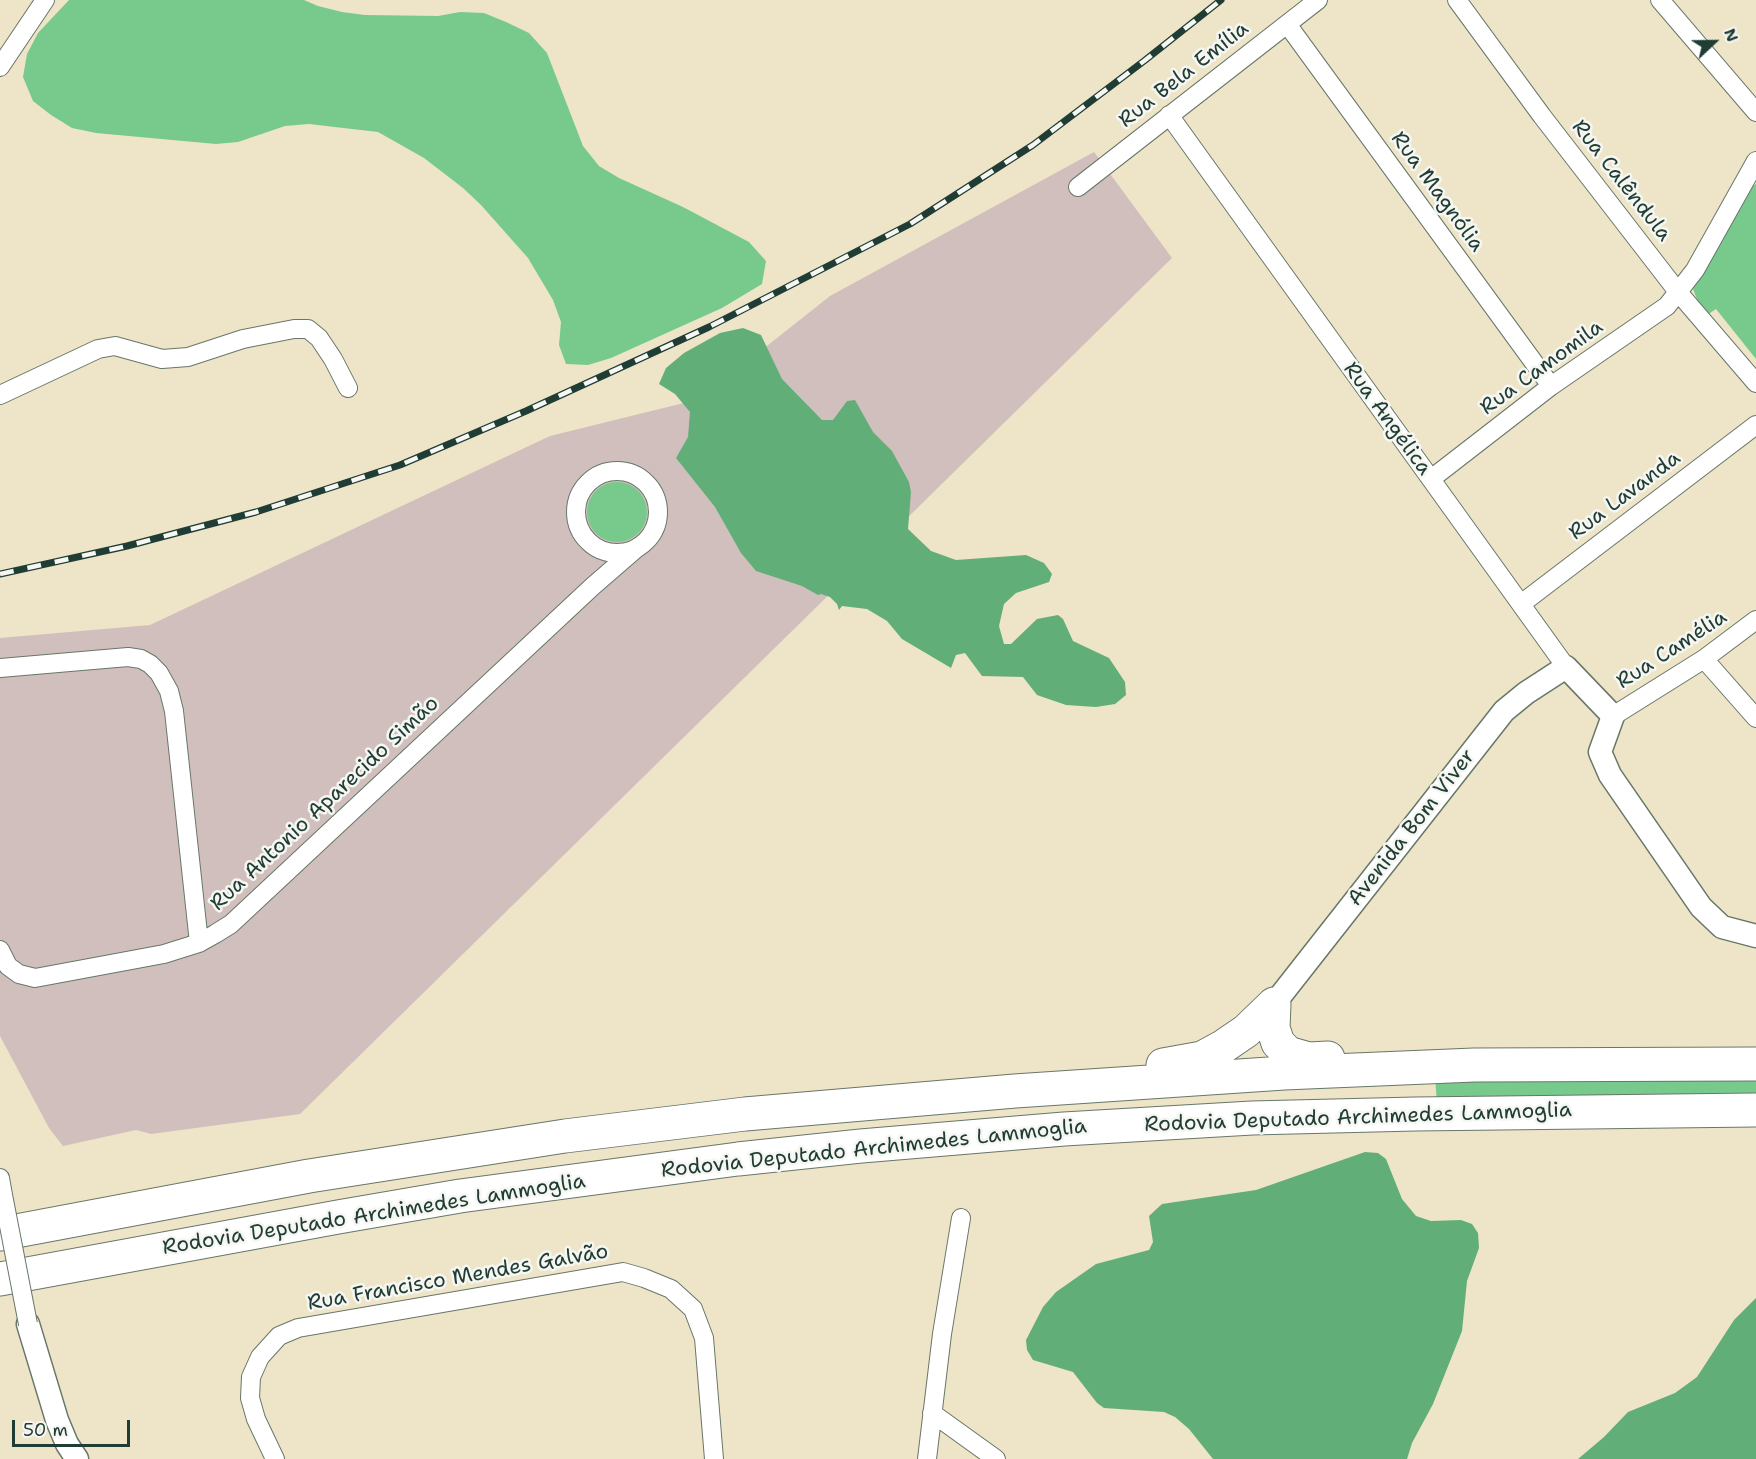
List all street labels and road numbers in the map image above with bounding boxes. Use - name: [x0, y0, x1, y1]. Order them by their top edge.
- street label: Rua Bela Emília: [1114, 16, 1254, 134]
- street label: Rua Calêndula: [1566, 115, 1676, 247]
- street label: Rua Magnólia: [1385, 127, 1489, 257]
- street label: Rua Camomila: [1476, 315, 1608, 421]
- street label: Rua Angélica: [1338, 358, 1436, 480]
- street label: Rua Lavanda: [1564, 446, 1686, 546]
- street label: Rua Camélia: [1612, 605, 1732, 695]
- street label: Rua Antonio Aparecido Simão: [206, 691, 444, 917]
- street label: Avenida Bom Viver: [1343, 745, 1481, 911]
- street label: Rodovia Deputado Archimedes Lammoglia: [1144, 1098, 1572, 1138]
- street label: Rodovia Deputado Archimedes Lammoglia: [660, 1114, 1088, 1184]
- street label: Rodovia Deputado Archimedes Lammoglia: [161, 1169, 587, 1261]
- street label: Rua Francisco Mendes Galvão: [306, 1239, 610, 1317]

